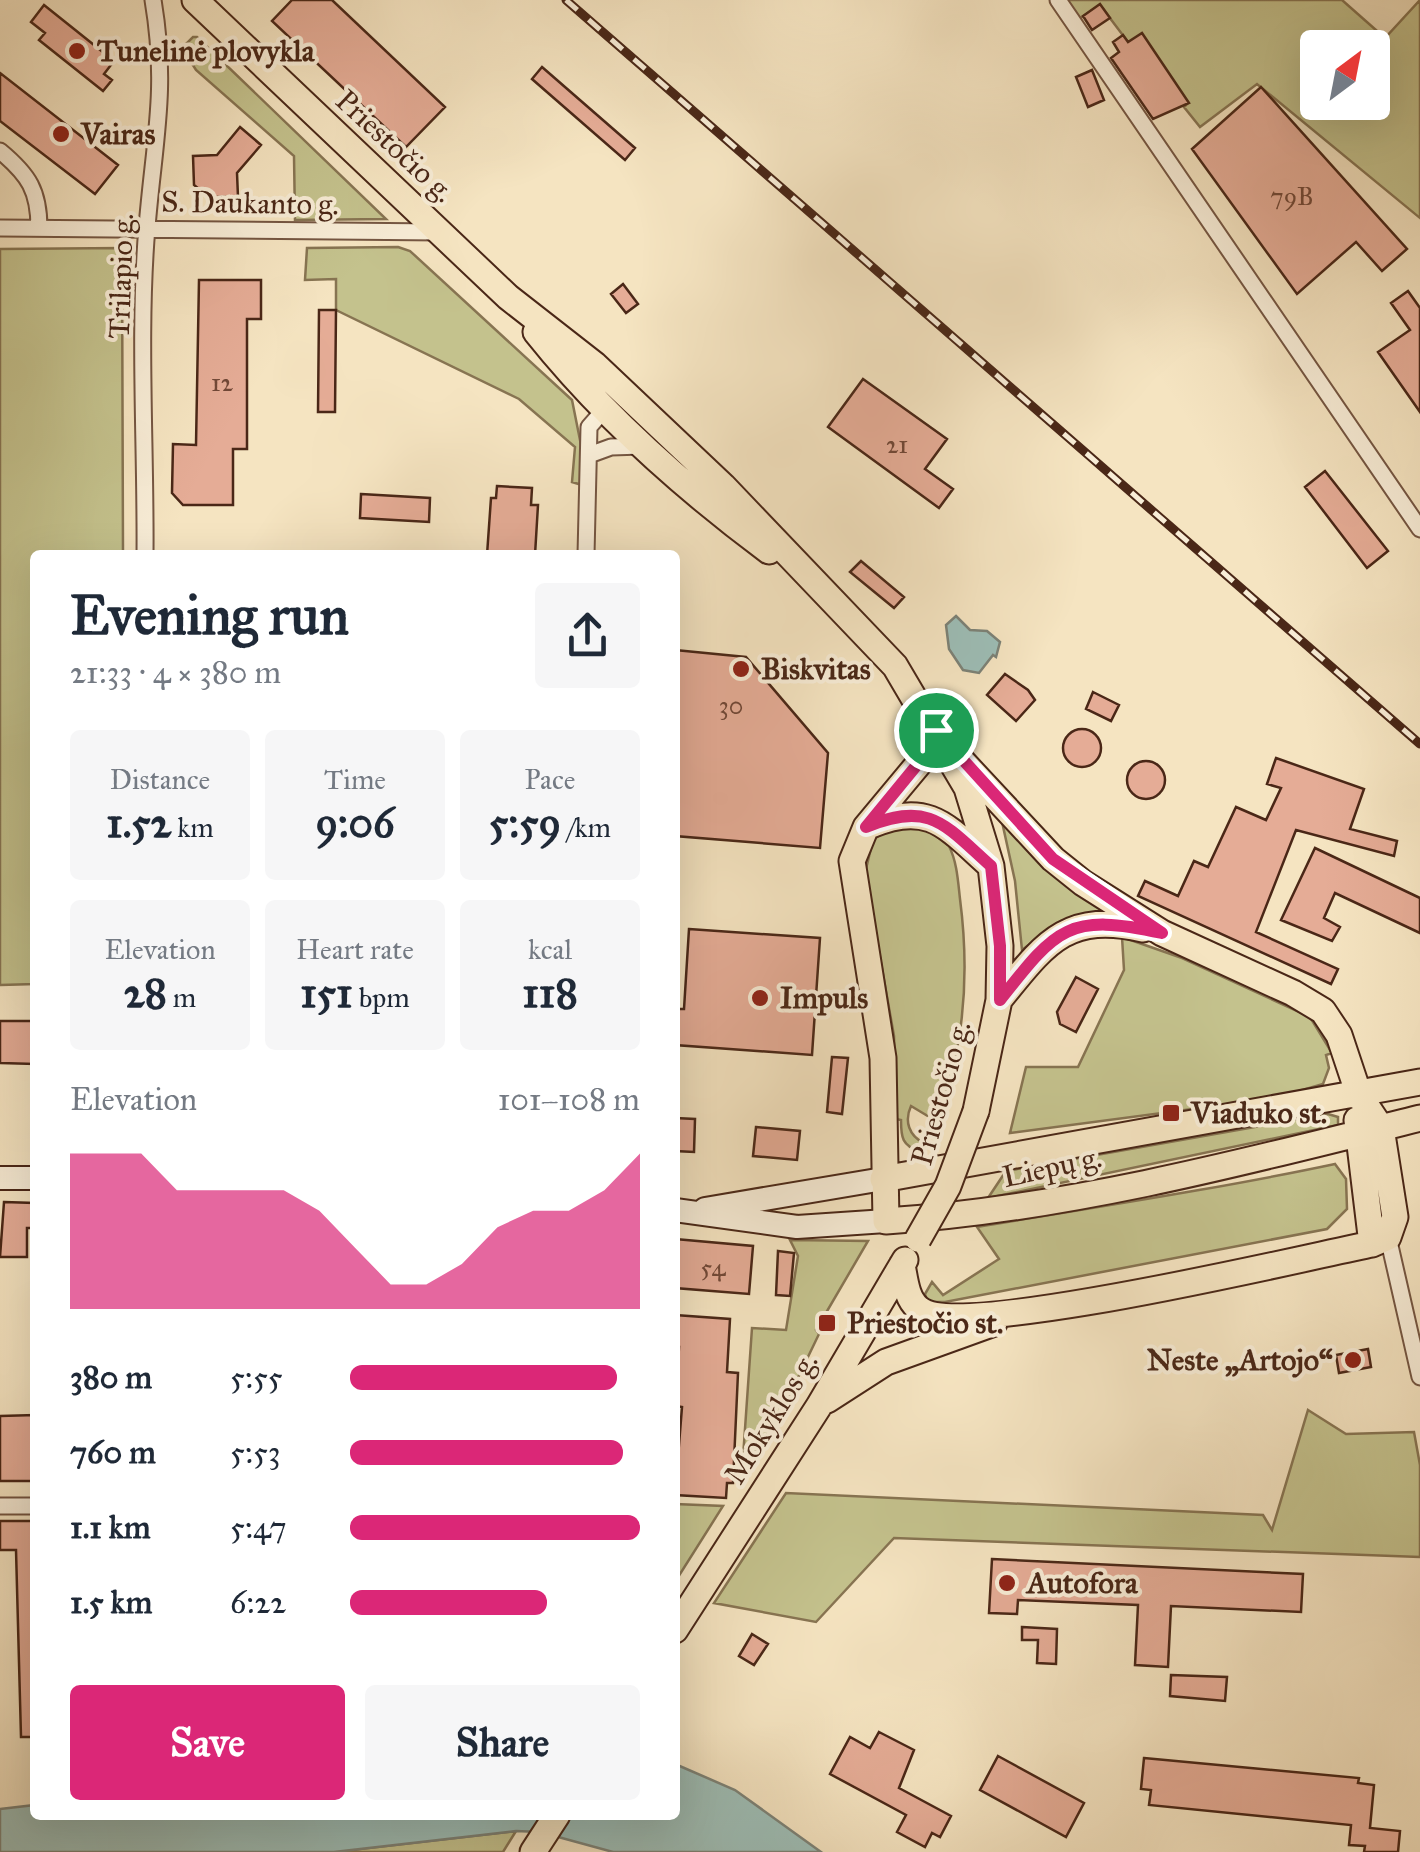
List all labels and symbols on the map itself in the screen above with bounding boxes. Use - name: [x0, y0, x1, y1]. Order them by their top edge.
- north arrow: [1300, 30, 1390, 120]
- place label: Tunelinė plovykla: [97, 33, 316, 69]
- marker: Tunelinė plovykla: [66, 40, 88, 62]
- street label: Priestočio g.: [328, 82, 462, 210]
- place label: Vairas: [80, 116, 155, 152]
- marker: Vairas: [50, 123, 72, 145]
- house number: 79B: [1270, 181, 1314, 212]
- street label: S. Daukanto g.: [161, 183, 339, 223]
- street label: Trilapio g.: [101, 213, 141, 339]
- house number: 12: [211, 367, 234, 398]
- house number: 21: [886, 429, 908, 460]
- place label: Biskvitas: [761, 651, 871, 687]
- marker: Biskvitas: [730, 658, 752, 680]
- pin: [894, 688, 979, 773]
- house number: 30: [719, 690, 743, 721]
- place label: Impuls: [780, 980, 868, 1016]
- marker: Impuls: [749, 987, 771, 1009]
- street label: Priestočio g.: [903, 1017, 979, 1169]
- place label: Viaduko st.: [1190, 1095, 1327, 1131]
- marker: Viaduko st.: [1160, 1102, 1182, 1124]
- street label: Liepų g.: [999, 1139, 1105, 1195]
- house number: 54: [701, 1252, 727, 1283]
- place label: Priestočio st.: [847, 1305, 1003, 1341]
- marker: Priestočio st.: [816, 1312, 838, 1334]
- place label: Neste „Artojo“: [1147, 1342, 1333, 1378]
- street label: Mokyklos g.: [716, 1346, 826, 1490]
- marker: Neste „Artojo“: [1342, 1349, 1364, 1371]
- place label: Autofora: [1025, 1565, 1139, 1601]
- marker: Autofora: [996, 1572, 1018, 1594]

